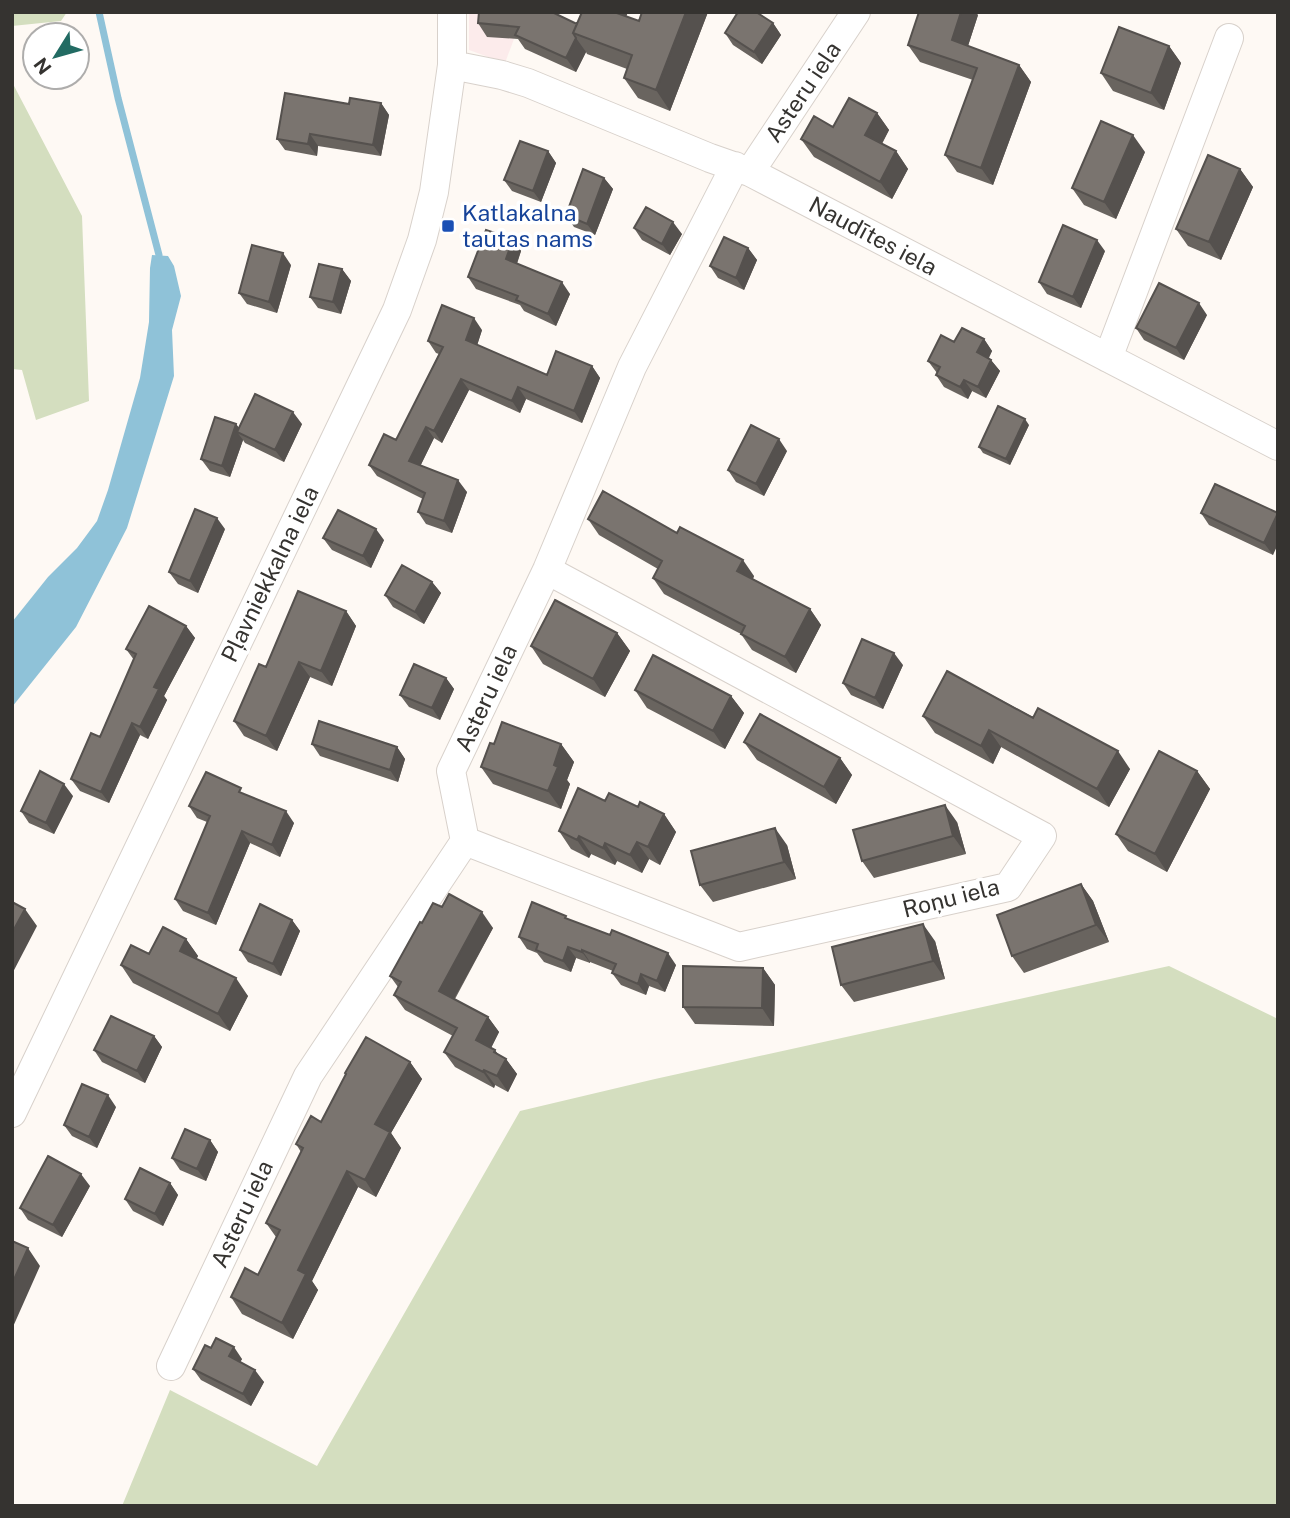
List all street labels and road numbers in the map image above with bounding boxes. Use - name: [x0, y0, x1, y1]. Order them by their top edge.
- street label: Asteru iela: [759, 36, 846, 147]
- street label: Naudītes iela: [805, 191, 942, 281]
- street label: Pļavniekkalna iela: [215, 481, 324, 666]
- street label: Asteru iela: [449, 640, 522, 756]
- street label: Roņu iela: [900, 872, 1002, 923]
- street label: Asteru iela: [205, 1156, 278, 1272]

